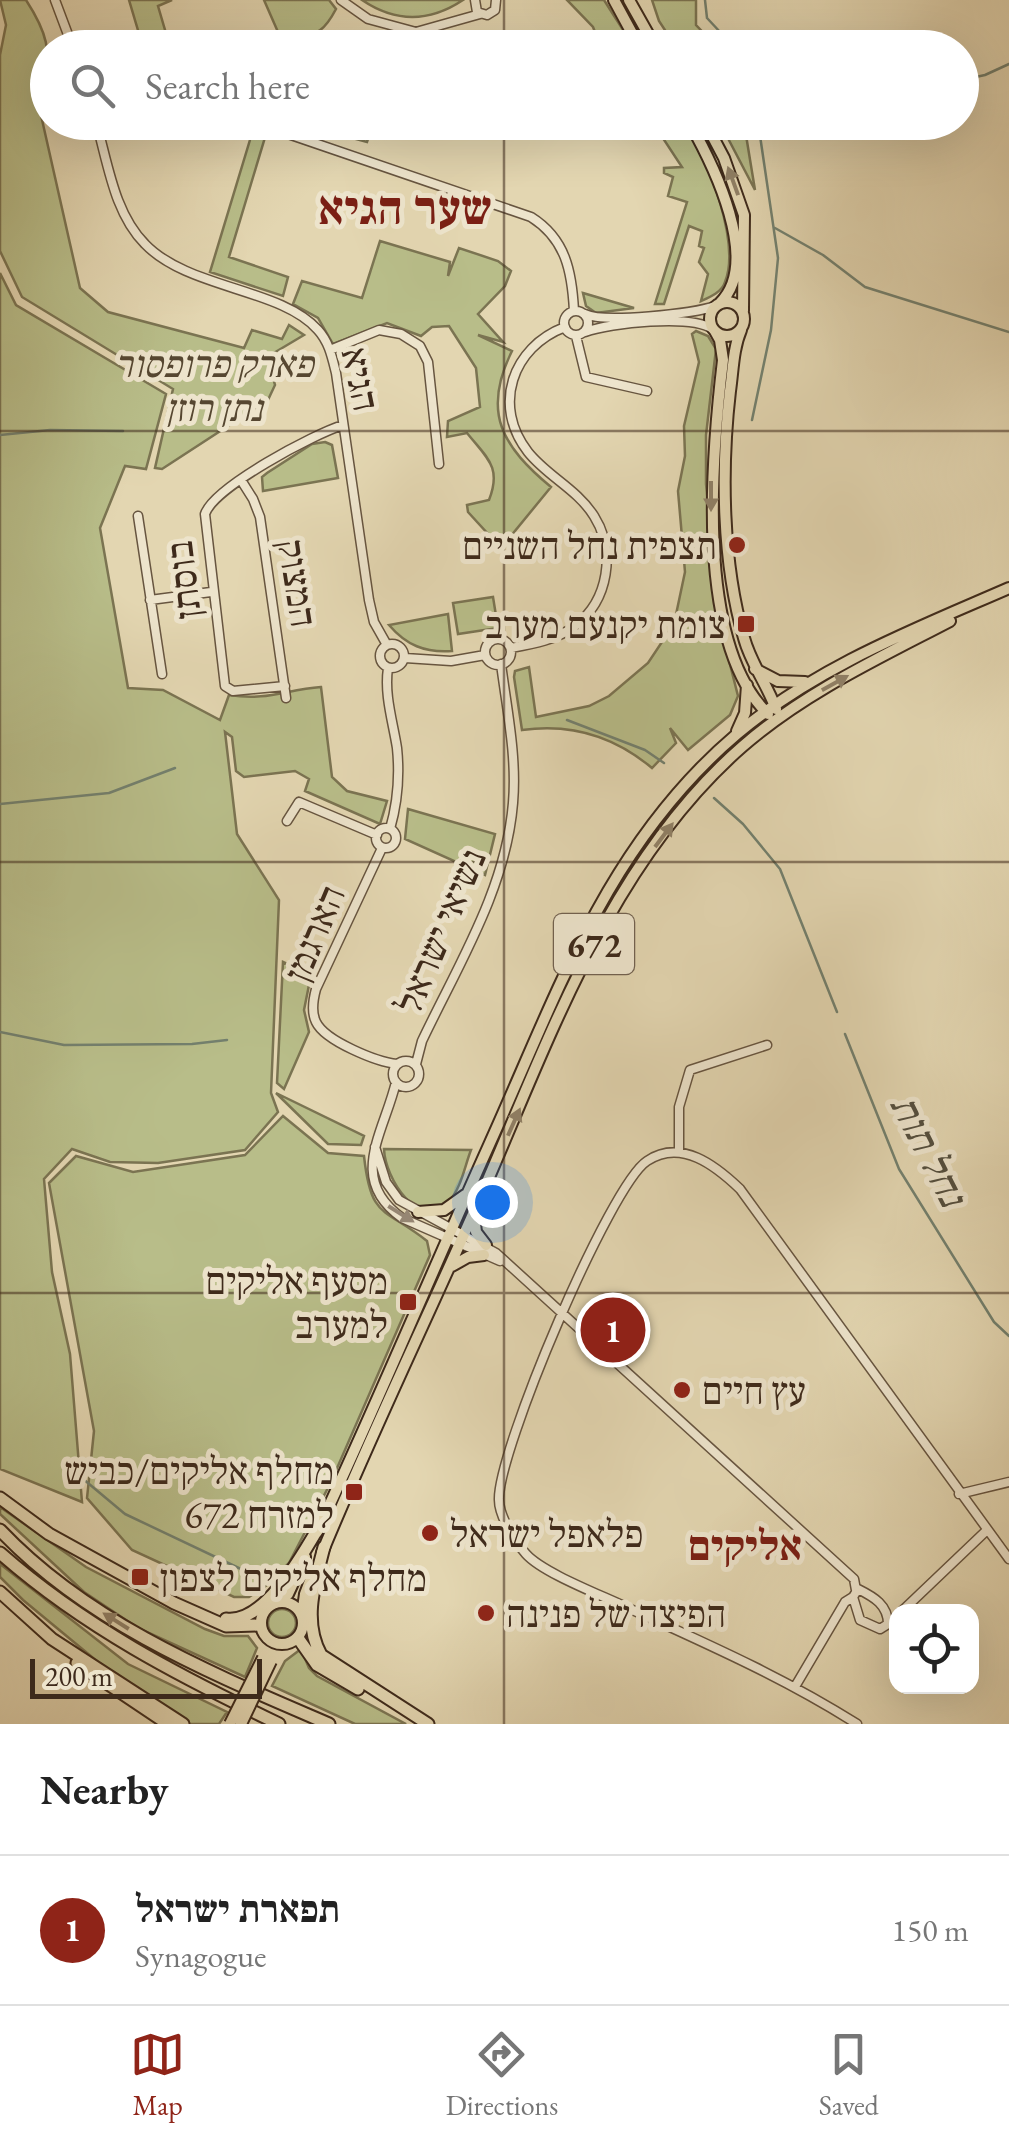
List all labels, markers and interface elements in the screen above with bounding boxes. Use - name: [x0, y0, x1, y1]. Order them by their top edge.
- search box: [30, 30, 979, 140]
- icon: search: [65, 58, 120, 113]
- text: Search here: [145, 61, 310, 110]
- one-way arrow: [725, 165, 740, 195]
- district label: שער הגיא: [318, 176, 492, 238]
- park label: פארק פרופסור נתן רוזן: [115, 339, 315, 432]
- street label: הגיא: [330, 343, 392, 415]
- one-way arrow: [704, 481, 720, 513]
- place label: תצפית נחל השניים: [462, 521, 717, 570]
- marker: תצפית נחל השניים: [726, 534, 748, 556]
- street label: המצוק: [267, 536, 329, 630]
- street label: בוסתן: [154, 538, 212, 622]
- place label: צומת יקנעם מערב: [485, 600, 726, 649]
- marker: צומת יקנעם מערב: [735, 613, 757, 635]
- one-way arrow: [820, 675, 849, 692]
- one-way arrow: [653, 822, 673, 848]
- street label: נשיאי ישראל: [383, 841, 497, 1021]
- street label: הארגמן: [272, 878, 356, 988]
- road number: 672: [554, 914, 634, 974]
- water label: נחל תות: [879, 1085, 980, 1217]
- one-way arrow: [506, 1107, 522, 1137]
- your location: [467, 1177, 518, 1228]
- one-way arrow: [387, 1205, 414, 1223]
- place label: מסעף אליקים למערב: [205, 1256, 388, 1349]
- marker: מסעף אליקים למערב: [397, 1291, 419, 1313]
- pin: 1: [580, 1292, 646, 1368]
- place label: עץ חיים: [702, 1366, 806, 1415]
- marker: עץ חיים: [671, 1379, 693, 1401]
- place label: מחלף אליקים/כביש 672 למזרח: [64, 1446, 334, 1539]
- marker: מחלף אליקים/כביש 672 למזרח: [343, 1481, 365, 1503]
- place label: פלאפל ישראל: [450, 1509, 643, 1558]
- district label: אליקים: [688, 1518, 802, 1573]
- marker: פלאפל ישראל: [419, 1522, 441, 1544]
- place label: מחלף אליקים לצפון: [160, 1553, 427, 1602]
- marker: מחלף אליקים לצפון: [129, 1566, 151, 1588]
- place label: הפיצה של פנינה: [506, 1589, 726, 1638]
- marker: הפיצה של פנינה: [475, 1602, 497, 1624]
- map controls: [889, 1604, 979, 1694]
- button: locate: [889, 1604, 979, 1694]
- one-way arrow: [102, 1612, 130, 1630]
- scale bar: [30, 1654, 262, 1698]
- text: 200 m: [45, 1658, 113, 1694]
- text: Nearby: [40, 1762, 169, 1817]
- text: תפארת ישראל: [135, 1884, 340, 1933]
- text: 1: [64, 1909, 81, 1951]
- text: 150 m: [892, 1909, 969, 1951]
- text: Synagogue: [135, 1935, 267, 1977]
- tab: Map: [130, 2027, 185, 2123]
- tab: Directions: [446, 2027, 558, 2123]
- tab: Saved: [819, 2027, 879, 2123]

